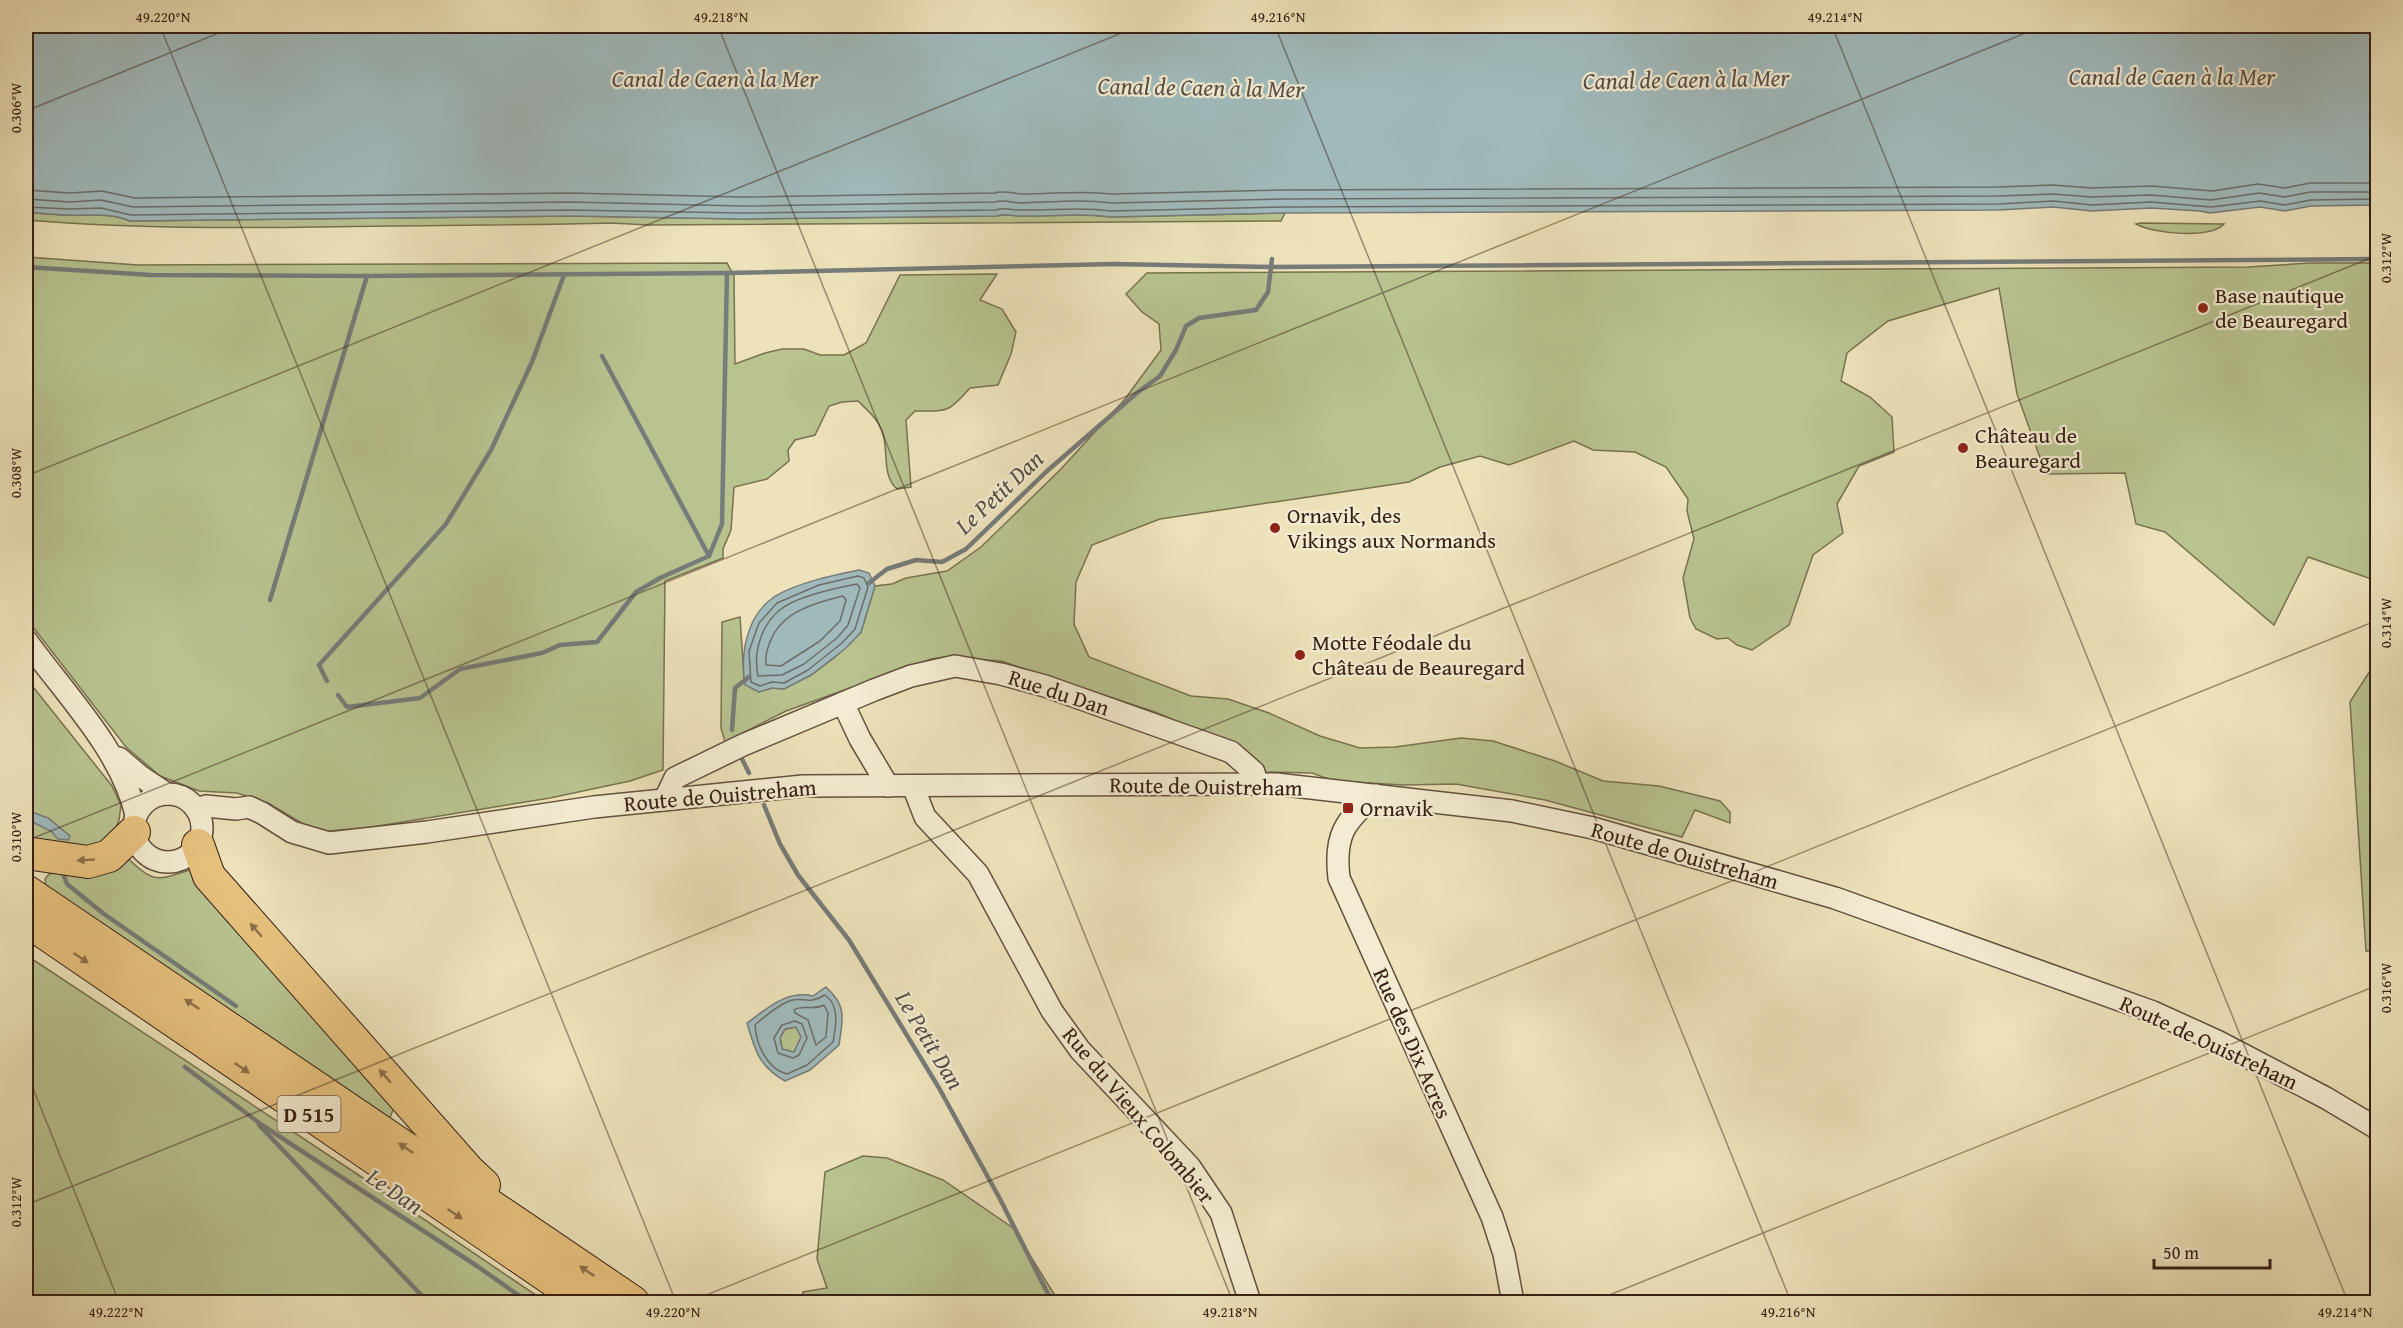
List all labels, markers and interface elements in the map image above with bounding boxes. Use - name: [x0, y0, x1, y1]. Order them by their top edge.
- text: 49.220°N: [136, 6, 191, 27]
- text: 49.218°N: [694, 6, 749, 27]
- text: 49.216°N: [1251, 6, 1306, 27]
- text: 49.214°N: [1808, 6, 1863, 27]
- water label: Canal de Caen à la Mer: [2069, 59, 2276, 94]
- water label: Canal de Caen à la Mer: [1582, 60, 1791, 98]
- water label: Canal de Caen à la Mer: [612, 61, 819, 96]
- water label: Canal de Caen à la Mer: [1097, 68, 1306, 106]
- text: 0.306°W: [5, 82, 26, 133]
- text: 0.312°W: [2375, 232, 2396, 283]
- place label: Base nautique de Beauregard: [2215, 279, 2348, 336]
- marker: Base nautique de Beauregard: [2196, 301, 2210, 315]
- place label: Château de Beauregard: [1975, 419, 2081, 476]
- marker: Château de Beauregard: [1956, 441, 1970, 455]
- water label: Le Petit Dan: [946, 442, 1051, 543]
- text: 0.308°W: [5, 447, 26, 498]
- place label: Ornavik, des Vikings aux Normands: [1287, 499, 1496, 556]
- marker: Ornavik, des Vikings aux Normands: [1268, 521, 1282, 535]
- text: 0.314°W: [2375, 597, 2396, 648]
- place label: Motte Féodale du Château de Beauregard: [1312, 626, 1525, 683]
- marker: Motte Féodale du Château de Beauregard: [1293, 648, 1307, 662]
- street label: Rue du Dan: [1004, 661, 1114, 724]
- street label: Route de Ouistreham: [1109, 768, 1303, 804]
- street label: Route de Ouistreham: [622, 771, 818, 819]
- place label: Ornavik: [1360, 792, 1434, 824]
- marker: Ornavik: [1341, 801, 1355, 815]
- text: 0.310°W: [5, 811, 26, 862]
- street label: Route de Ouistreham: [1588, 813, 1782, 897]
- one-way arrow: [77, 855, 96, 865]
- one-way arrow: [249, 922, 263, 937]
- one-way arrow: [73, 952, 89, 964]
- text: 0.316°W: [2375, 962, 2396, 1013]
- street label: Rue des Dix Acres: [1365, 963, 1461, 1123]
- water label: Le Petit Dan: [886, 983, 973, 1096]
- street label: Route de Ouistreham: [2115, 987, 2303, 1097]
- one-way arrow: [184, 998, 200, 1009]
- street label: Rue du Vieux Colombier: [1055, 1019, 1223, 1211]
- one-way arrow: [234, 1062, 250, 1074]
- one-way arrow: [379, 1069, 392, 1084]
- road number: D 515: [278, 1096, 340, 1132]
- one-way arrow: [398, 1142, 414, 1154]
- water label: Le Dan: [359, 1159, 431, 1223]
- text: 0.312°W: [5, 1176, 26, 1227]
- one-way arrow: [447, 1208, 463, 1220]
- scale bar: [2154, 1232, 2270, 1270]
- text: 50 m: [2163, 1239, 2199, 1266]
- one-way arrow: [579, 1266, 595, 1277]
- text: 49.222°N: [89, 1301, 144, 1322]
- text: 49.220°N: [646, 1301, 701, 1322]
- text: 49.218°N: [1203, 1301, 1258, 1322]
- text: 49.216°N: [1761, 1301, 1816, 1322]
- text: 49.214°N: [2318, 1301, 2373, 1322]

